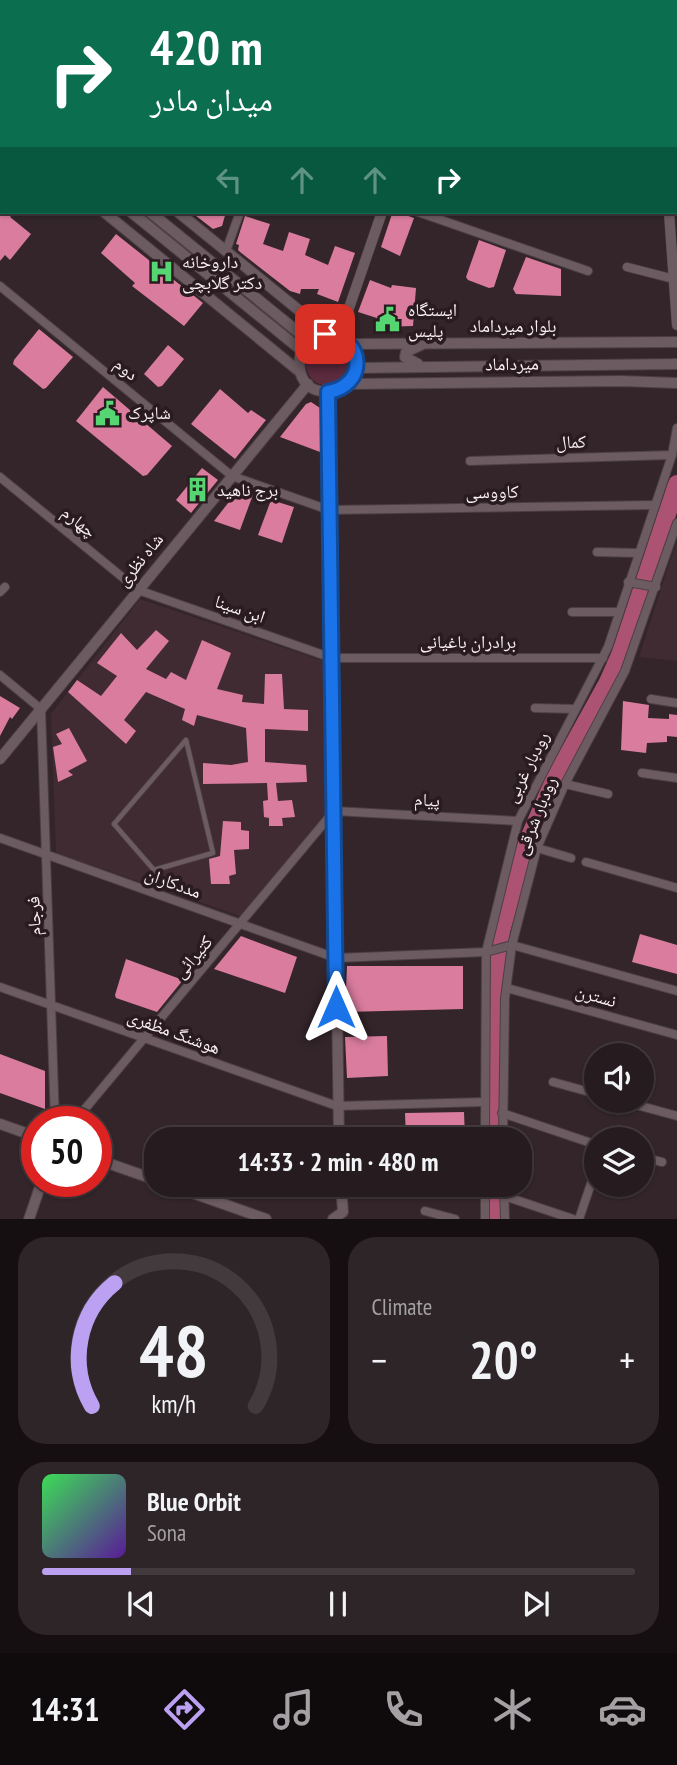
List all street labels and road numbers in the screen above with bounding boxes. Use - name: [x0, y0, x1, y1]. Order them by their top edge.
- street label: بلوار میرداماد: [470, 314, 556, 337]
- street label: دوم: [109, 352, 143, 386]
- street label: میرداماد: [485, 352, 539, 375]
- street label: کمال: [556, 429, 587, 454]
- street label: کاووسی: [465, 480, 519, 503]
- street label: چهارم: [56, 501, 102, 543]
- street label: شاه نظری: [111, 528, 168, 591]
- street label: ابن سینا: [212, 589, 268, 628]
- street label: برادران باغیانی: [420, 630, 516, 653]
- street label: رودبار غربی: [499, 727, 554, 806]
- street label: رودبار شرقی: [509, 773, 562, 858]
- street label: پیام: [413, 787, 441, 813]
- street label: مددکاران: [142, 862, 204, 903]
- street label: فرجام: [21, 896, 47, 936]
- street label: کتیرائی: [168, 930, 218, 983]
- street label: نسترن: [573, 979, 619, 1012]
- street label: هوشنگ مظفری: [125, 1004, 224, 1059]

